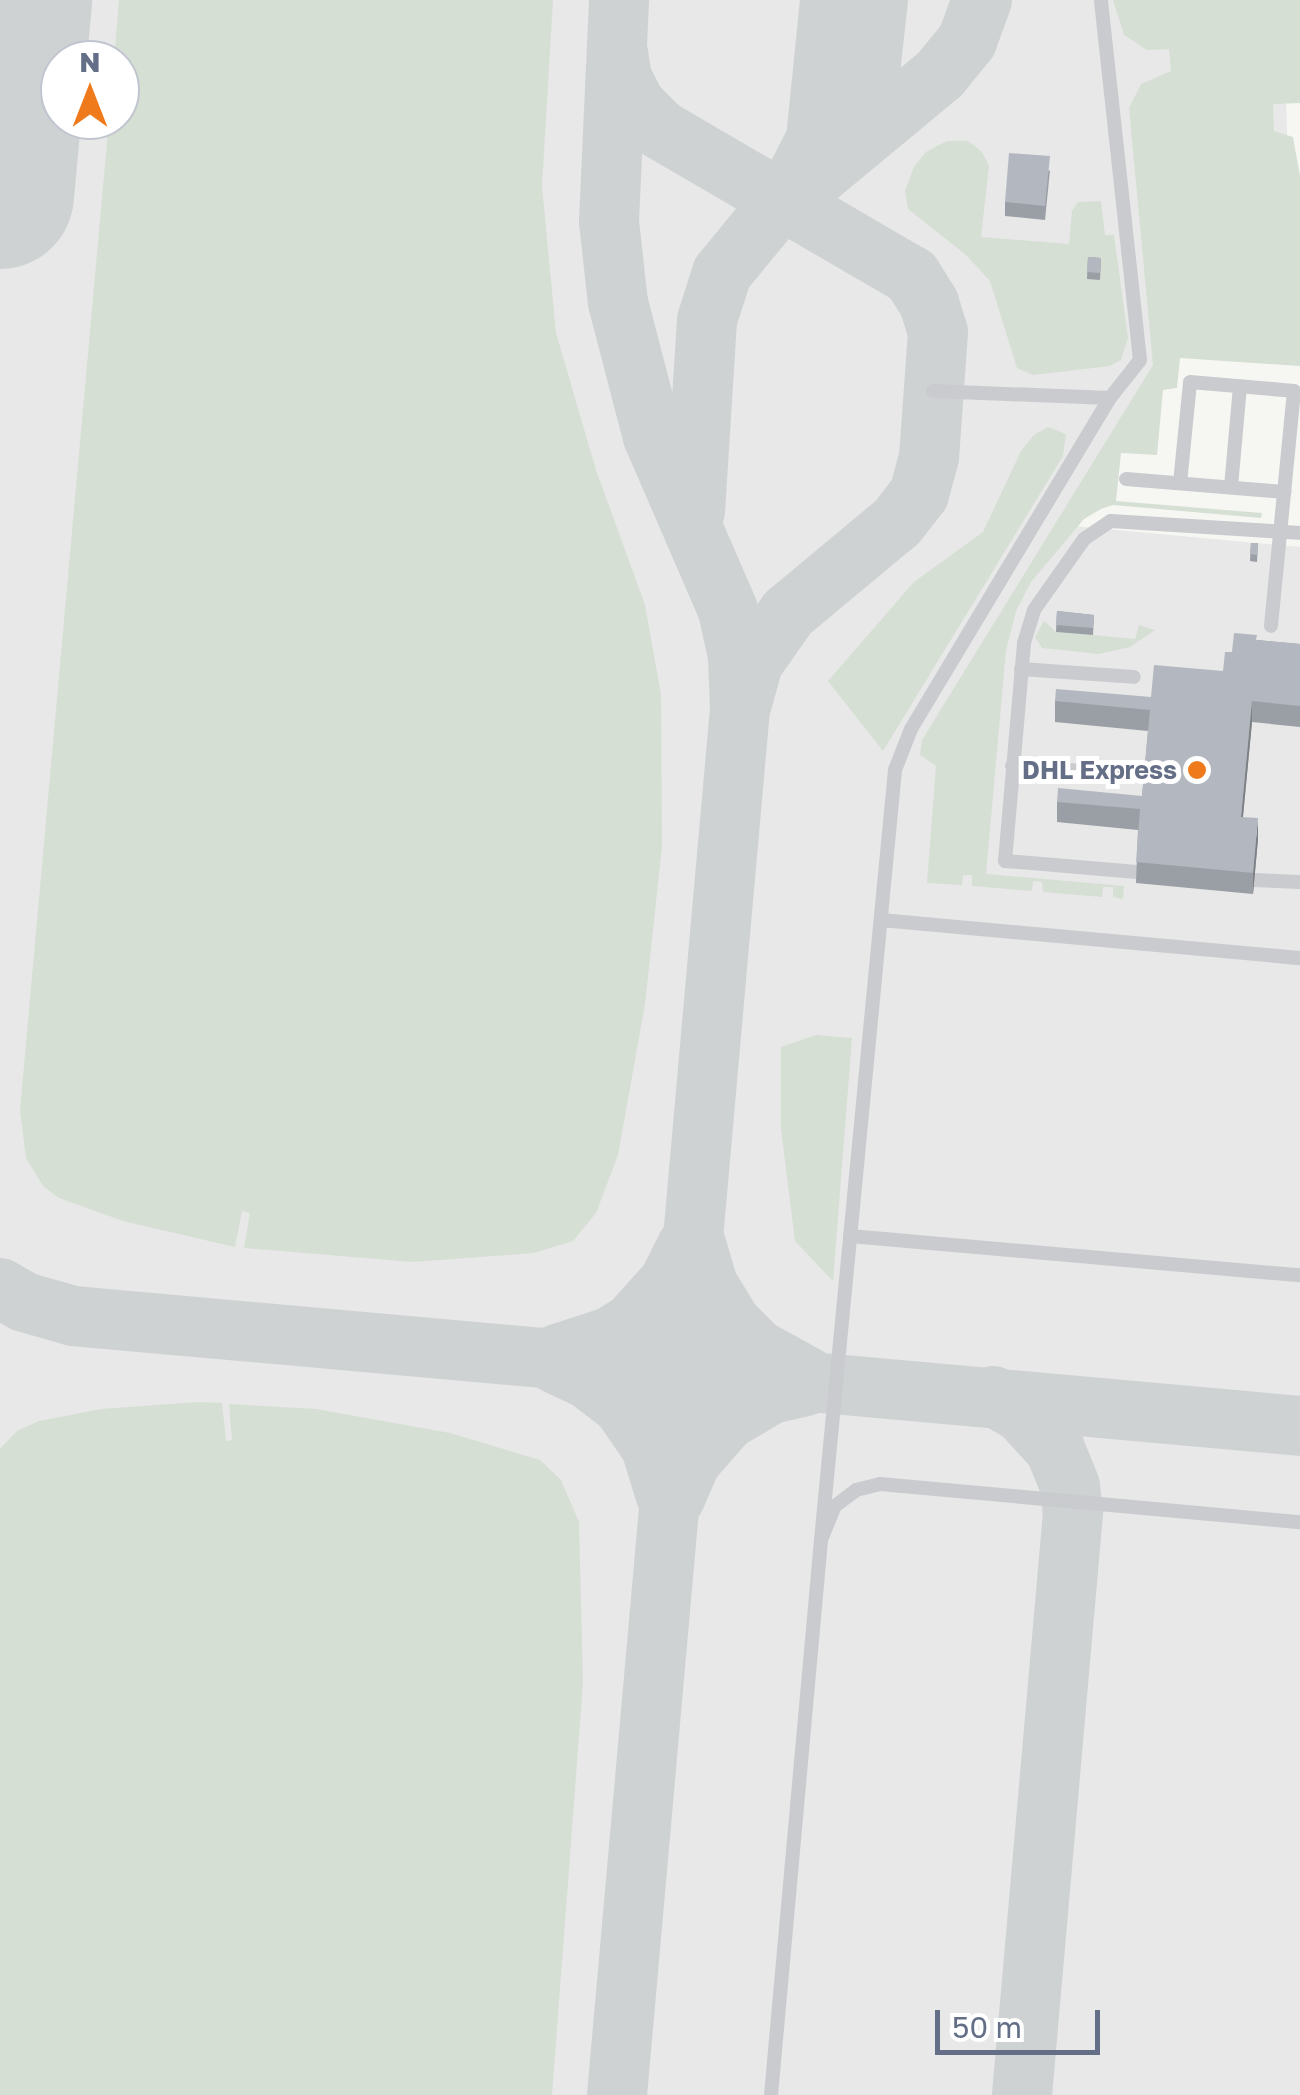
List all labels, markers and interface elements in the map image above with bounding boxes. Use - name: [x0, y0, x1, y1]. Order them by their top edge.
- north arrow: [40, 40, 140, 140]
- text: N: [79, 45, 101, 78]
- place label: DHL Express: [1022, 755, 1177, 785]
- marker: DHL Express: [1186, 759, 1208, 781]
- scale bar: [940, 1990, 1105, 2052]
- text: 50 m: [952, 2009, 1022, 2045]

